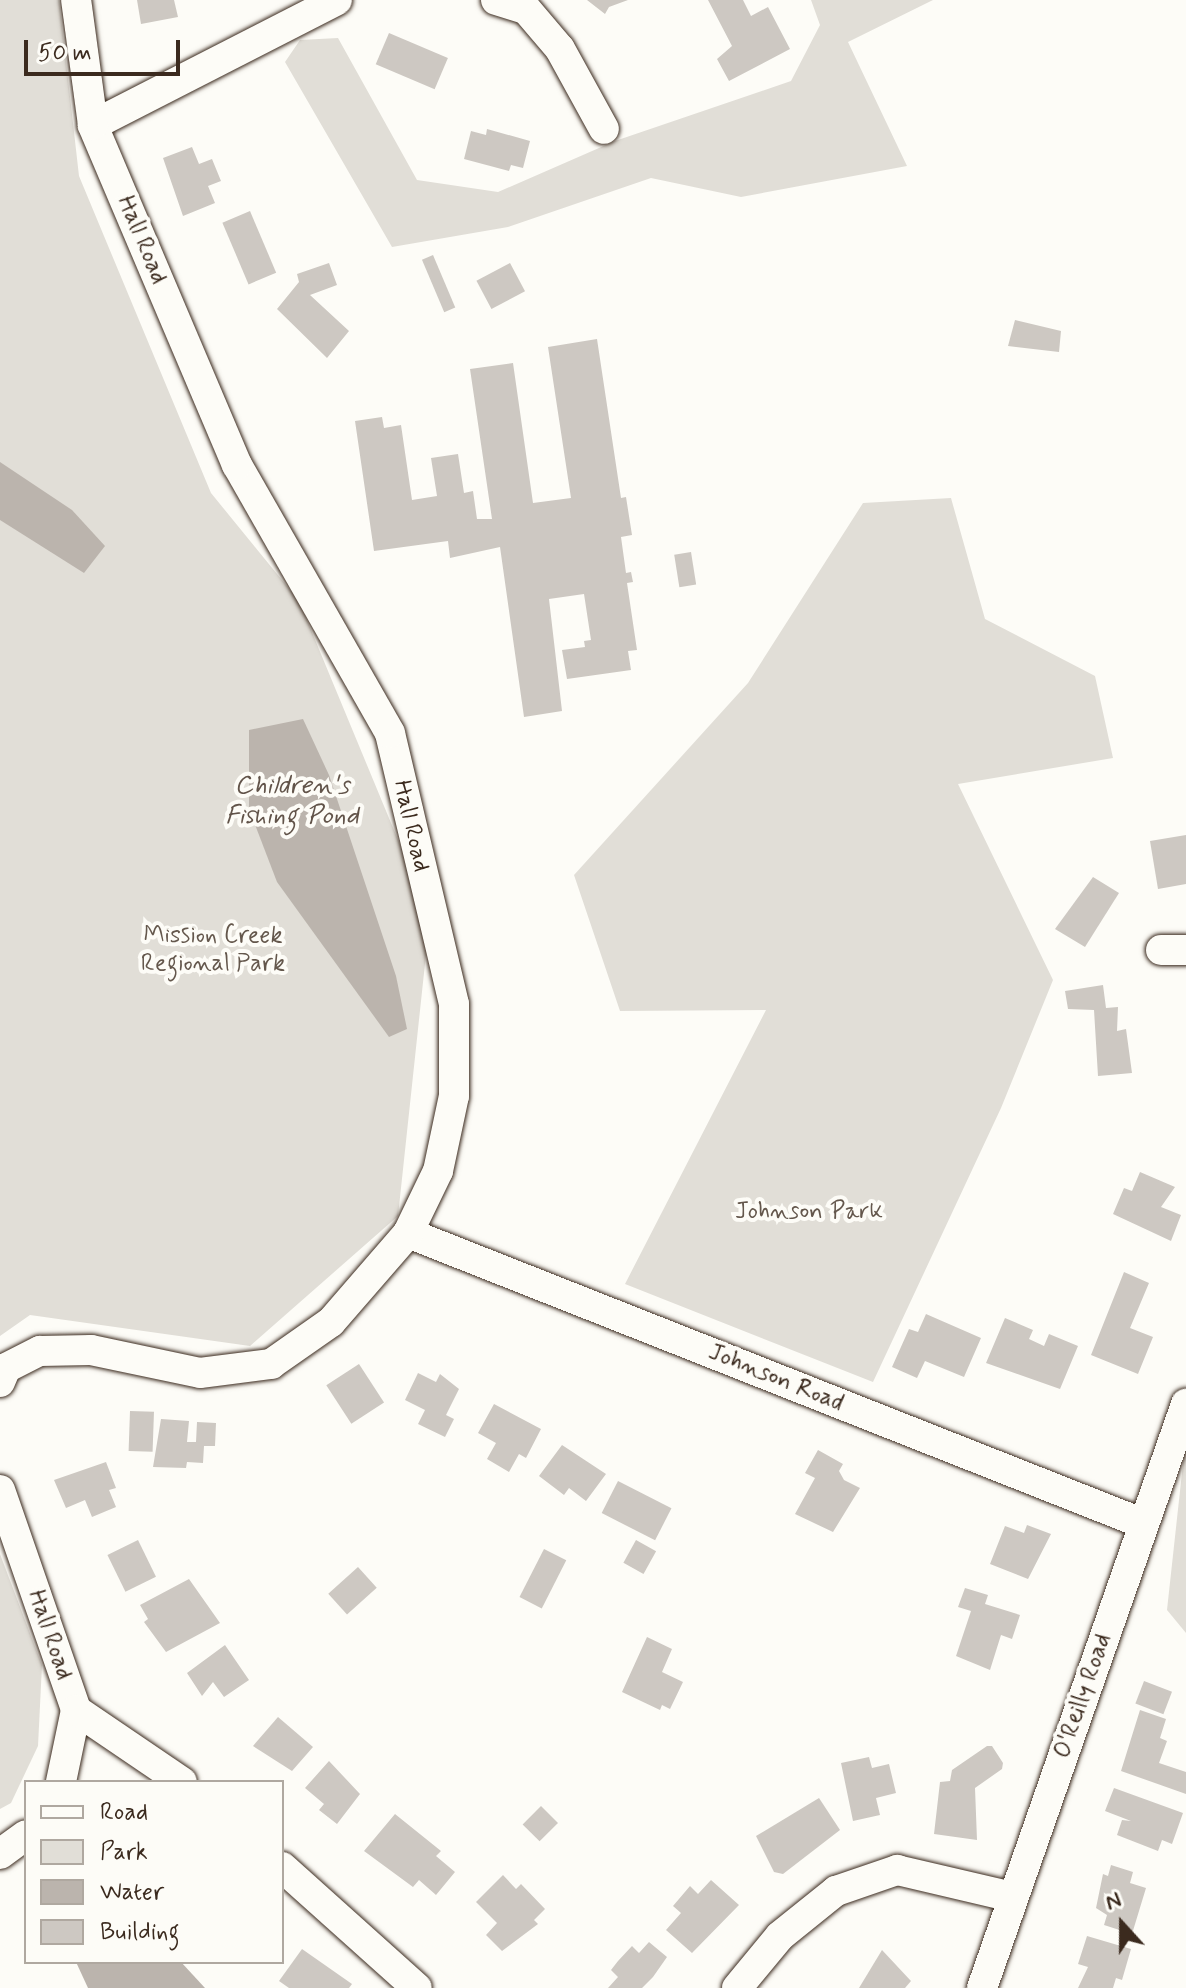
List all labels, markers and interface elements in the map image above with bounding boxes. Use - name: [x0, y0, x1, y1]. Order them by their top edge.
- scale bar: [28, 24, 184, 74]
- text: 50 m: [38, 38, 92, 69]
- street label: Hall Road: [111, 191, 173, 289]
- water label: Children's Fishing Pond: [226, 771, 358, 832]
- street label: Hall Road: [386, 777, 436, 875]
- park label: Mission Creek Regional Park: [141, 922, 285, 978]
- park label: Johnson Park: [738, 1198, 880, 1226]
- street label: Johnson Road: [705, 1338, 847, 1418]
- street label: Hall Road: [21, 1586, 79, 1684]
- street label: O'Reilly Road: [1048, 1630, 1118, 1762]
- legend: [24, 1780, 284, 1964]
- text: Road: [100, 1797, 148, 1828]
- text: Park: [100, 1837, 148, 1868]
- text: Water: [100, 1877, 164, 1908]
- north arrow: [1082, 1884, 1162, 1964]
- text: N: [1102, 1886, 1125, 1917]
- text: Building: [100, 1917, 180, 1948]

